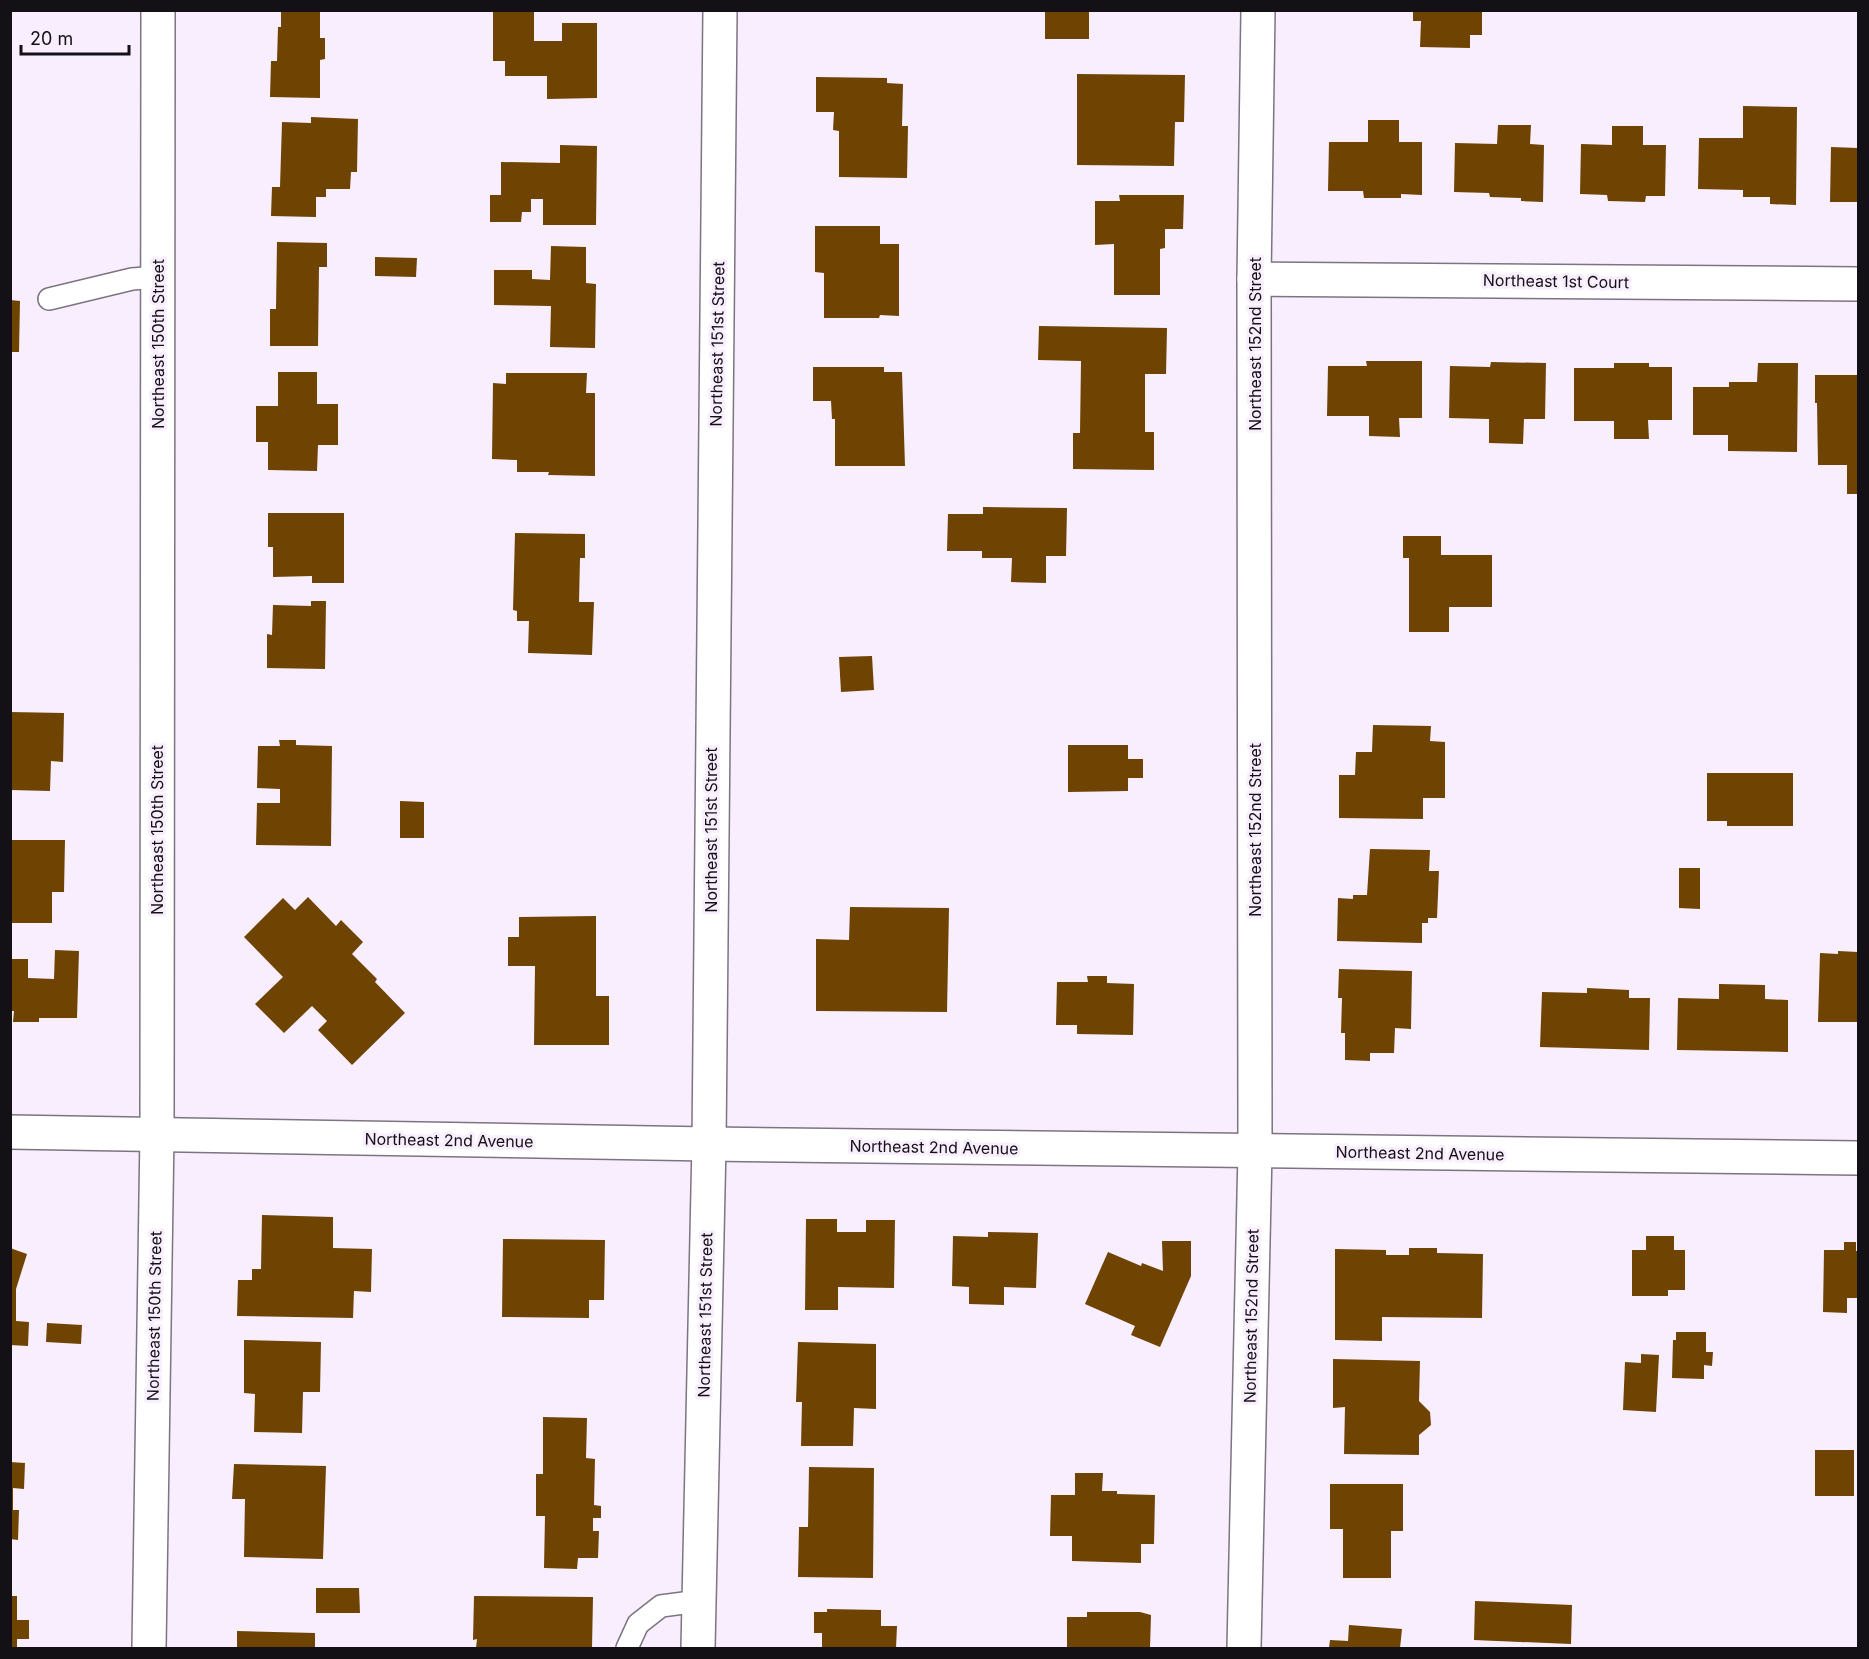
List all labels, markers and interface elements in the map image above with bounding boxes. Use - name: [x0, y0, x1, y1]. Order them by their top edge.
- scale bar: [21, 18, 129, 56]
- text: 20 m: [30, 28, 73, 49]
- street label: Northeast 152nd Street: [1245, 257, 1265, 431]
- street label: Northeast 150th Street: [148, 259, 168, 429]
- street label: Northeast 151st Street: [706, 261, 728, 427]
- street label: Northeast 1st Court: [1483, 270, 1629, 292]
- street label: Northeast 152nd Street: [1245, 743, 1265, 917]
- street label: Northeast 150th Street: [147, 745, 167, 915]
- street label: Northeast 151st Street: [701, 747, 721, 913]
- street label: Northeast 2nd Avenue: [364, 1129, 534, 1151]
- street label: Northeast 2nd Avenue: [849, 1136, 1019, 1158]
- street label: Northeast 2nd Avenue: [1335, 1142, 1505, 1164]
- street label: Northeast 152nd Street: [1239, 1229, 1263, 1403]
- street label: Northeast 150th Street: [143, 1231, 165, 1401]
- street label: Northeast 151st Street: [694, 1232, 716, 1398]

